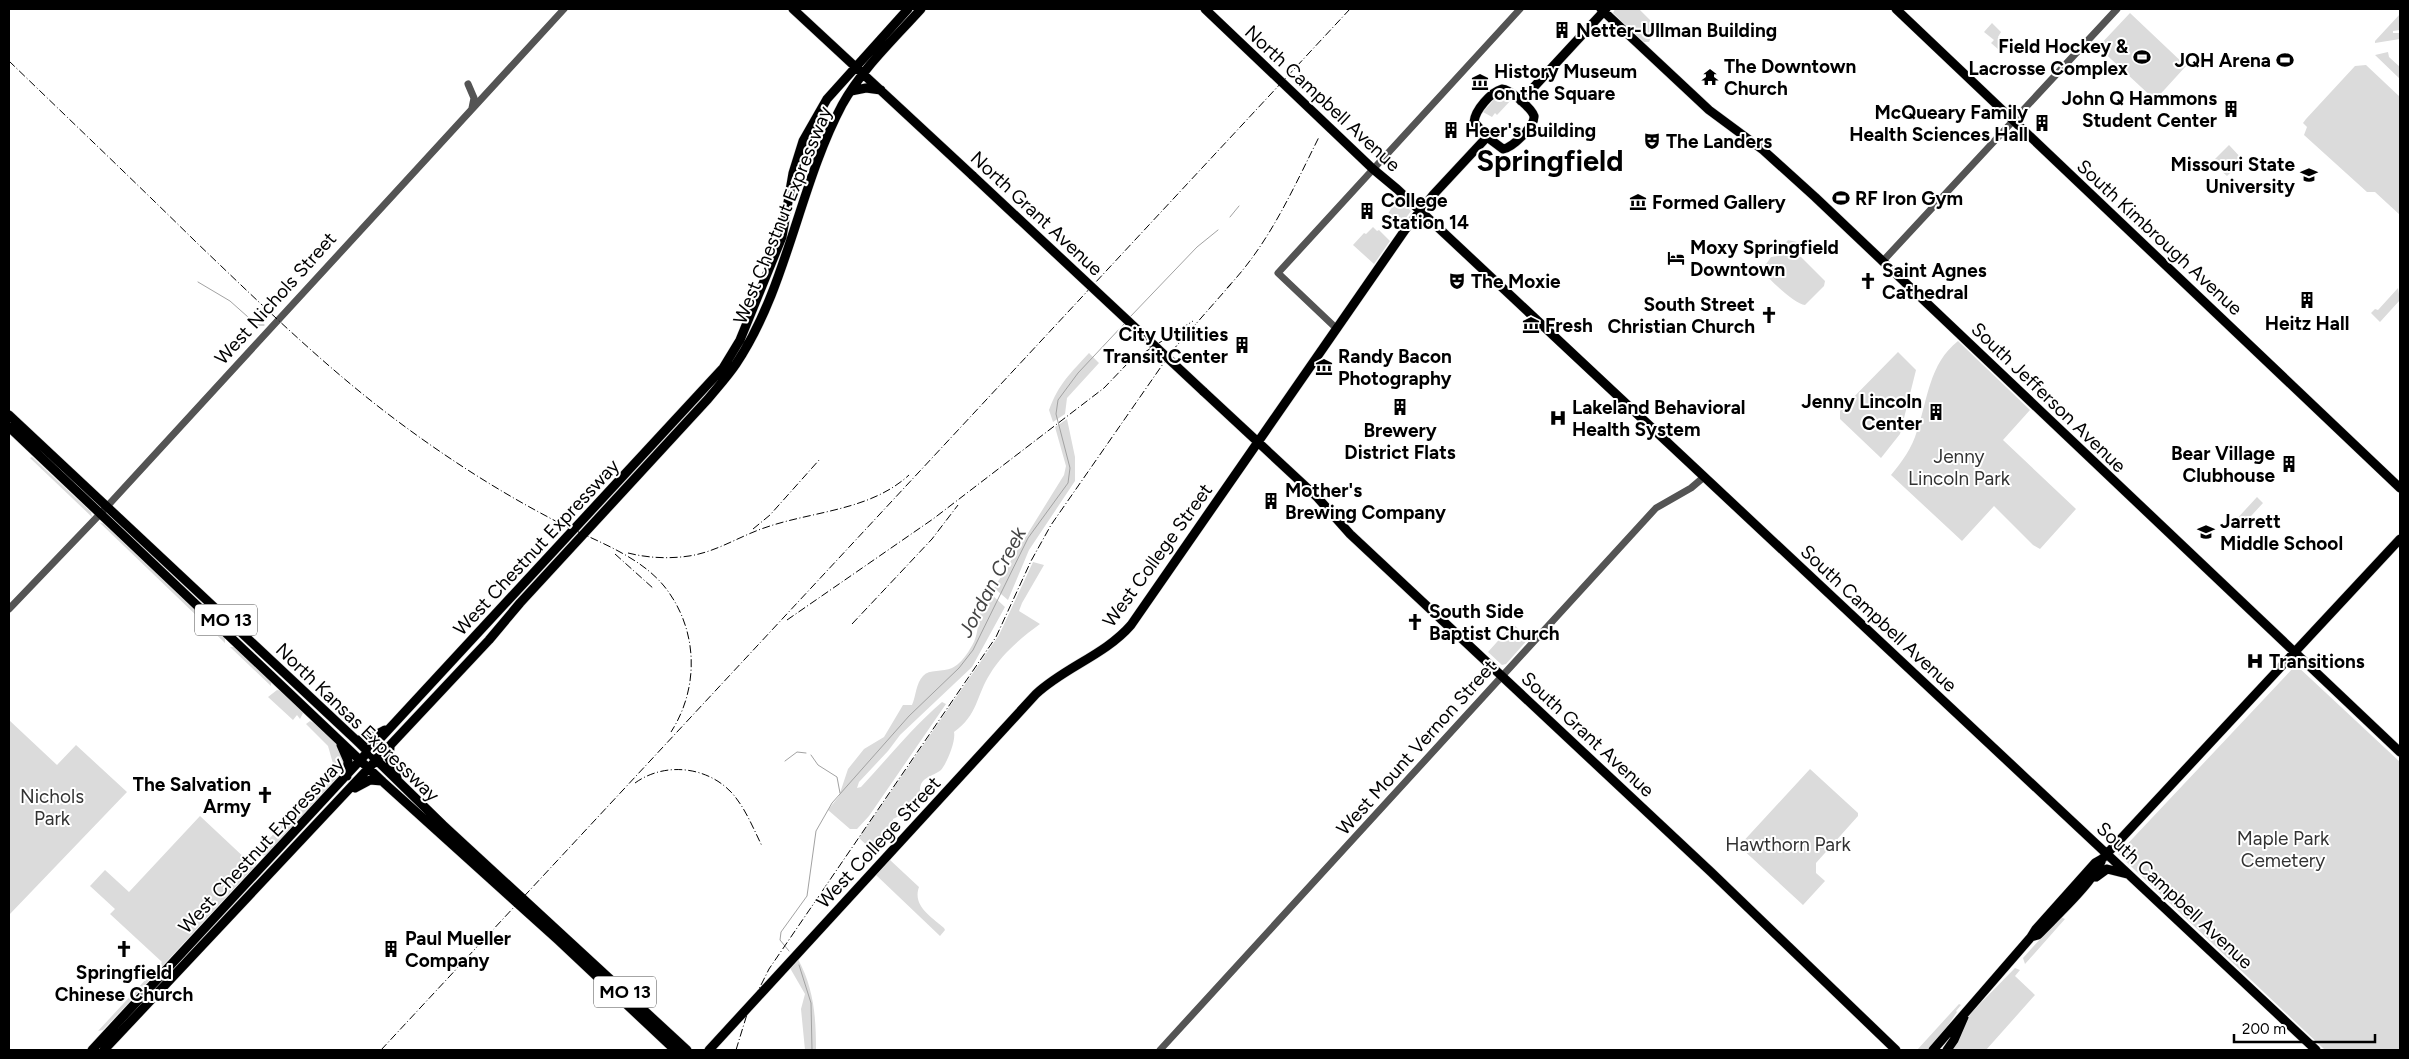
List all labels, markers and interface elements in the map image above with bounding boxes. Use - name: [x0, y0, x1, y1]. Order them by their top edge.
- place label: Netter-Ullman Building: [1576, 19, 1777, 42]
- street label: North Campbell Avenue: [1240, 20, 1405, 176]
- building icon: Netter-Ullman Building: [1552, 20, 1572, 40]
- place label: Field Hockey & Lacrosse Complex: [1968, 35, 2129, 80]
- sports icon: Field Hockey & Lacrosse Complex: [2132, 47, 2152, 67]
- place label: JQH Arena: [2175, 49, 2271, 72]
- sports icon: JQH Arena: [2275, 50, 2295, 70]
- place label: The Downtown Church: [1724, 55, 1856, 100]
- place label: History Museum on the Square: [1494, 60, 1637, 105]
- temple icon: The Downtown Church: [1700, 67, 1720, 87]
- museum icon: History Museum on the Square: [1470, 72, 1490, 92]
- place label: John Q Hammons Student Center: [2062, 87, 2217, 132]
- building icon: John Q Hammons Student Center: [2221, 99, 2241, 119]
- place label: McQueary Family Health Sciences Hall: [1849, 101, 2028, 146]
- street label: West Chestnut Expressway: [728, 103, 837, 327]
- building icon: McQueary Family Health Sciences Hall: [2032, 113, 2052, 133]
- place label: Heer's Building: [1465, 119, 1596, 142]
- building icon: Heer's Building: [1441, 120, 1461, 140]
- place label: The Landers: [1666, 130, 1772, 153]
- theatre icon: The Landers: [1642, 131, 1662, 151]
- district label: Springfield: [1477, 143, 1623, 178]
- street label: North Grant Avenue: [966, 146, 1107, 280]
- place label: Missouri State University: [2170, 153, 2295, 198]
- street label: South Kimbrough Avenue: [2072, 155, 2247, 320]
- school or university icon: Missouri State University: [2299, 165, 2319, 185]
- place label: RF Iron Gym: [1855, 187, 1963, 210]
- sports icon: RF Iron Gym: [1831, 188, 1851, 208]
- place label: College Station 14: [1381, 189, 1469, 234]
- place label: Formed Gallery: [1652, 191, 1786, 214]
- museum icon: Formed Gallery: [1628, 192, 1648, 212]
- building icon: College Station 14: [1357, 201, 1377, 221]
- street label: West Nichols Street: [210, 227, 341, 369]
- place label: Moxy Springfield Downtown: [1690, 236, 1839, 281]
- hotel icon: Moxy Springfield Downtown: [1666, 248, 1686, 268]
- place label: Saint Agnes Cathedral: [1882, 259, 1987, 304]
- place label: The Moxie: [1471, 270, 1561, 293]
- theatre icon: The Moxie: [1447, 271, 1467, 291]
- church icon: Saint Agnes Cathedral: [1858, 271, 1878, 291]
- building icon: Heitz Hall: [2297, 290, 2317, 310]
- place label: South Street Christian Church: [1608, 293, 1755, 338]
- church icon: South Street Christian Church: [1759, 305, 1779, 325]
- place label: Heitz Hall: [2265, 312, 2349, 335]
- place label: Fresh: [1545, 314, 1593, 337]
- museum icon: Fresh: [1521, 315, 1541, 335]
- street label: South Jefferson Avenue: [1967, 317, 2131, 477]
- place label: City Utilities Transit Center: [1103, 323, 1228, 368]
- building icon: City Utilities Transit Center: [1232, 335, 1252, 355]
- place label: Randy Bacon Photography: [1338, 345, 1452, 390]
- museum icon: Randy Bacon Photography: [1314, 357, 1334, 377]
- place label: Jenny Lincoln Center: [1801, 390, 1922, 435]
- place label: Lakeland Behavioral Health System: [1572, 396, 1745, 441]
- building icon: Brewery District Flats: [1390, 397, 1410, 417]
- building icon: Jenny Lincoln Center: [1926, 402, 1946, 422]
- hospital icon: Lakeland Behavioral Health System: [1548, 408, 1568, 428]
- place label: Brewery District Flats: [1344, 419, 1456, 464]
- place label: Bear Village Clubhouse: [2171, 442, 2275, 487]
- park label: Jenny Lincoln Park: [1908, 445, 2011, 490]
- street label: West Chestnut Expressway: [449, 454, 624, 640]
- building icon: Bear Village Clubhouse: [2279, 454, 2299, 474]
- street label: West College Street: [1098, 479, 1217, 631]
- place label: Mother's Brewing Company: [1285, 479, 1446, 524]
- building icon: Mother's Brewing Company: [1261, 491, 1281, 511]
- place label: Jarrett Middle School: [2220, 510, 2343, 555]
- water label: Jordan Creek: [953, 522, 1032, 642]
- school or university icon: Jarrett Middle School: [2196, 522, 2216, 542]
- street label: South Campbell Avenue: [1796, 540, 1962, 697]
- place label: South Side Baptist Church: [1429, 600, 1560, 645]
- road number: MO 13: [195, 604, 257, 636]
- church icon: South Side Baptist Church: [1405, 612, 1425, 632]
- street label: North Kansas Expressway: [271, 638, 444, 807]
- place label: Transitions: [2269, 650, 2365, 673]
- hospital icon: Transitions: [2245, 651, 2265, 671]
- street label: West Mount Vernon Street: [1332, 655, 1501, 840]
- street label: South Grant Avenue: [1517, 667, 1659, 802]
- street label: West Chestnut Expressway: [174, 752, 349, 938]
- street label: West College Street: [811, 772, 945, 913]
- place label: The Salvation Army: [133, 773, 251, 818]
- park label: Nichols Park: [20, 785, 84, 830]
- church icon: The Salvation Army: [255, 785, 275, 805]
- street label: South Campbell Avenue: [2092, 817, 2258, 974]
- park label: Maple Park Cemetery: [2237, 827, 2330, 872]
- park label: Hawthorn Park: [1725, 833, 1851, 856]
- place label: Paul Mueller Company: [405, 927, 511, 972]
- church icon: Springfield Chinese Church: [114, 939, 134, 959]
- building icon: Paul Mueller Company: [381, 939, 401, 959]
- place label: Springfield Chinese Church: [55, 961, 193, 1006]
- road number: MO 13: [594, 976, 656, 1008]
- scale bar: [2234, 1012, 2375, 1044]
- text: 200 m: [2242, 1020, 2286, 1038]

